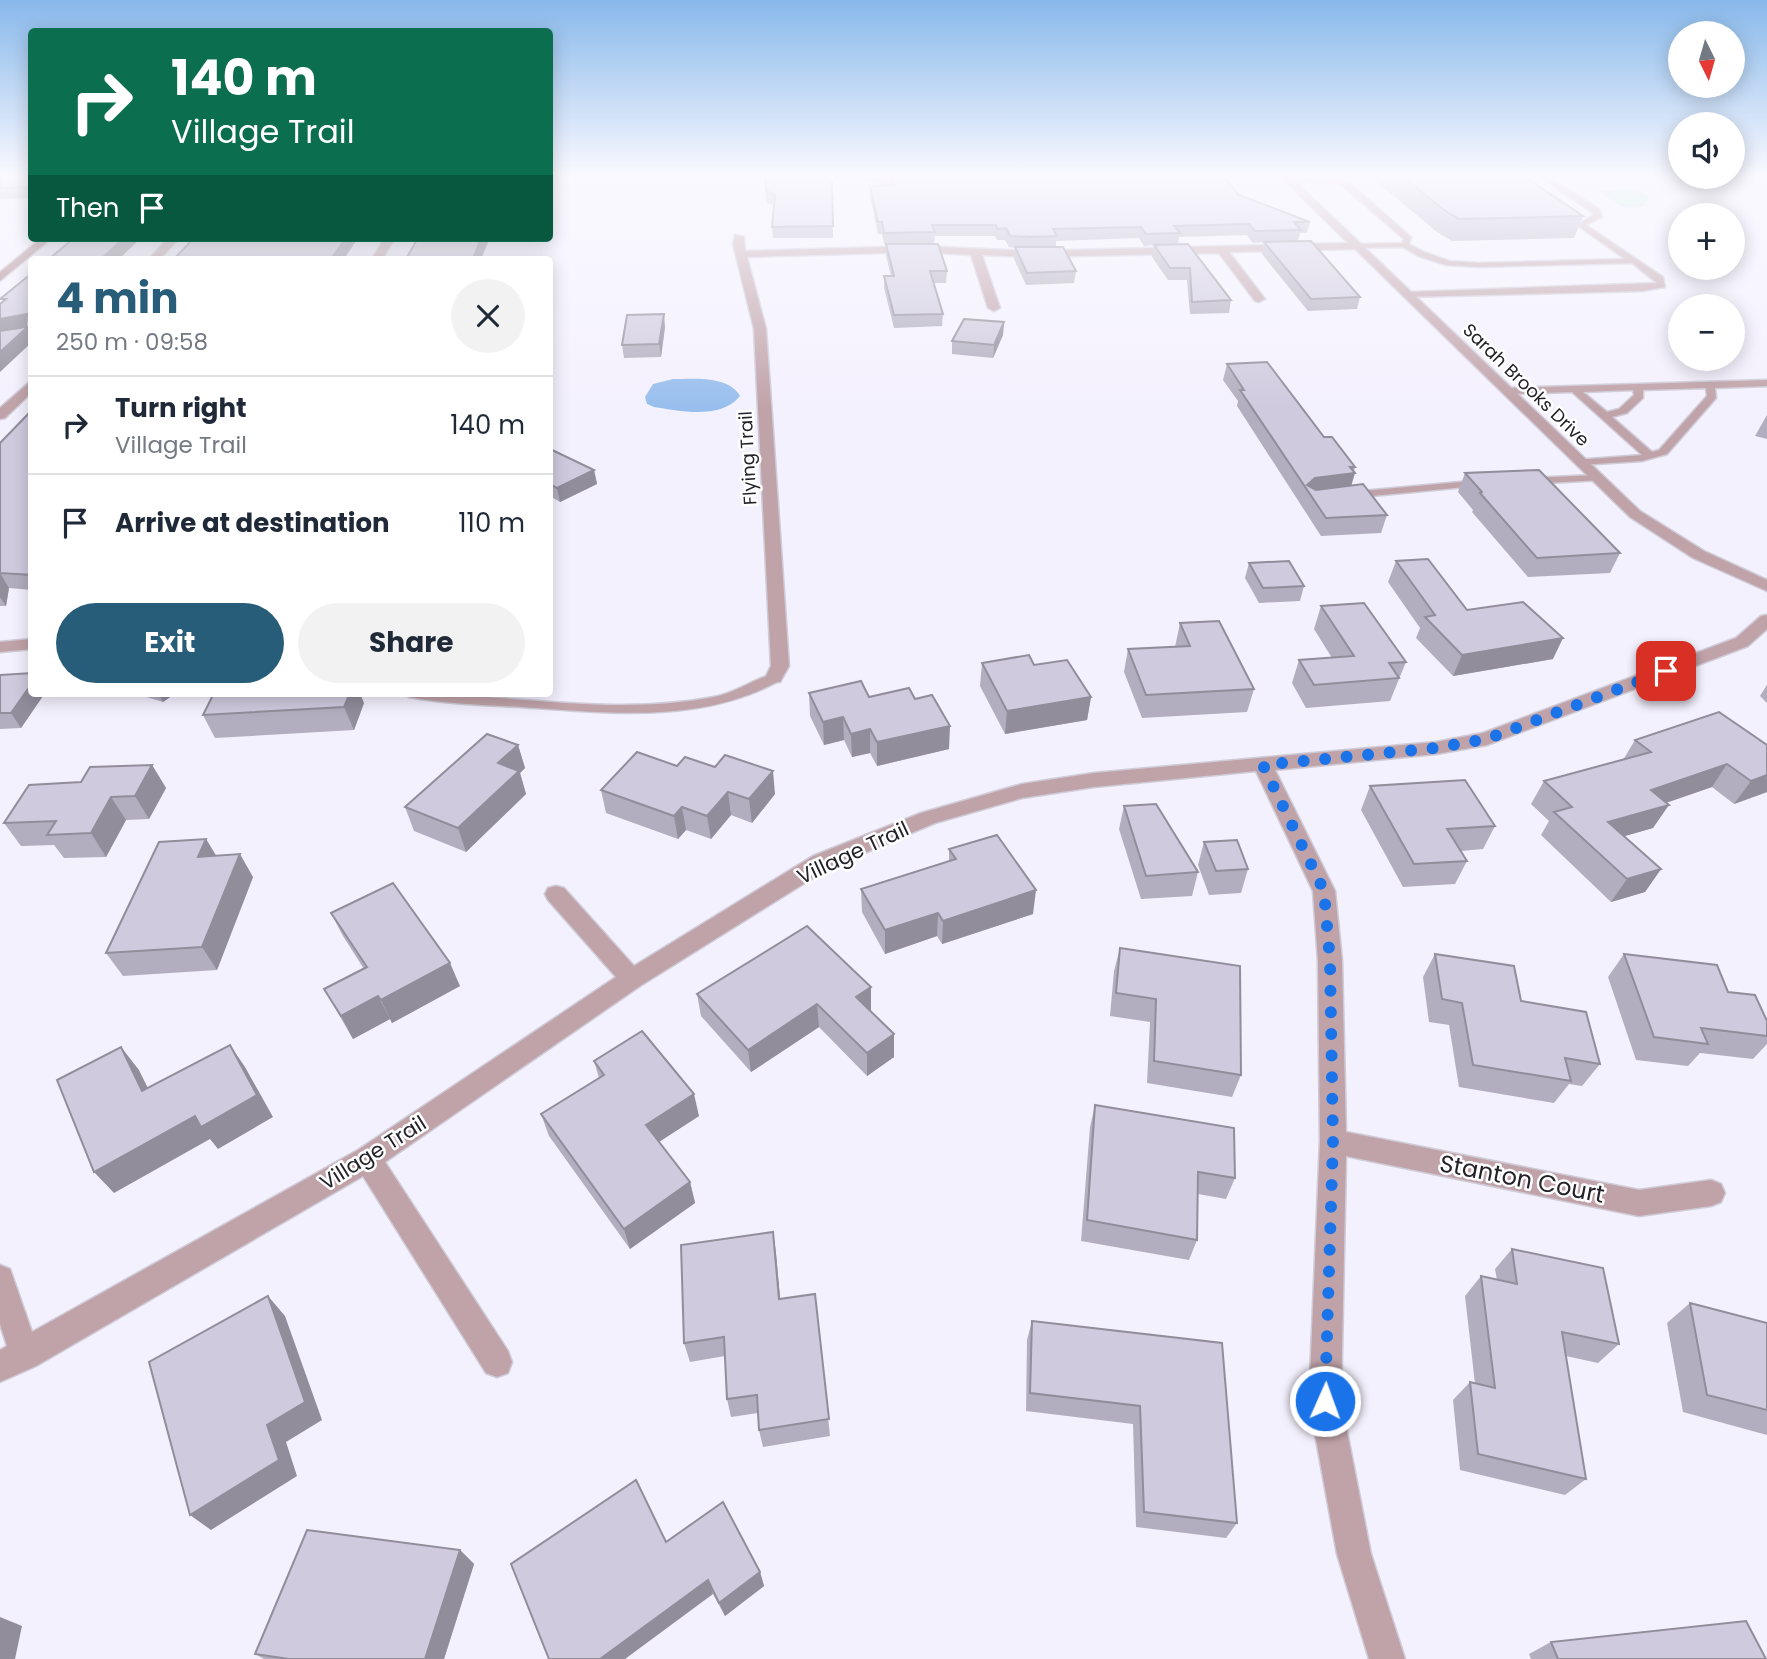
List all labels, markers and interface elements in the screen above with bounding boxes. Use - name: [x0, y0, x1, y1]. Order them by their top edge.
- north arrow: [1668, 21, 1745, 98]
- map controls: [1668, 21, 1745, 371]
- text: 140 m: [171, 44, 317, 112]
- icon: right: [56, 56, 147, 147]
- text: Village Trail: [171, 109, 355, 154]
- button: sound: [1668, 112, 1745, 189]
- icon: arrive: [133, 189, 171, 227]
- text: Then: [56, 190, 119, 226]
- button: +: [1668, 203, 1745, 280]
- text: 4 min: [56, 269, 179, 328]
- button: close: [451, 279, 525, 353]
- button: −: [1668, 294, 1745, 371]
- street label: Sarah Brooks Drive: [1457, 318, 1595, 452]
- text: 250 m · 09:58: [56, 326, 208, 358]
- text: Turn right: [115, 390, 247, 426]
- icon: right: [56, 406, 94, 444]
- text: 140 m: [450, 407, 525, 443]
- street label: Flying Trail: [733, 410, 762, 506]
- text: Village Trail: [115, 429, 247, 461]
- icon: arrive: [56, 504, 94, 542]
- text: Arrive at destination: [115, 505, 390, 541]
- text: 110 m: [458, 505, 525, 541]
- button: Exit: [56, 603, 284, 683]
- button: Share: [298, 603, 525, 683]
- pin: [1636, 641, 1696, 701]
- icon: arrive: [1647, 652, 1685, 690]
- street label: Village Trail: [792, 814, 913, 891]
- street label: Village Trail: [314, 1108, 431, 1197]
- street label: Stanton Court: [1437, 1146, 1607, 1211]
- position arrow: [1288, 1364, 1362, 1438]

